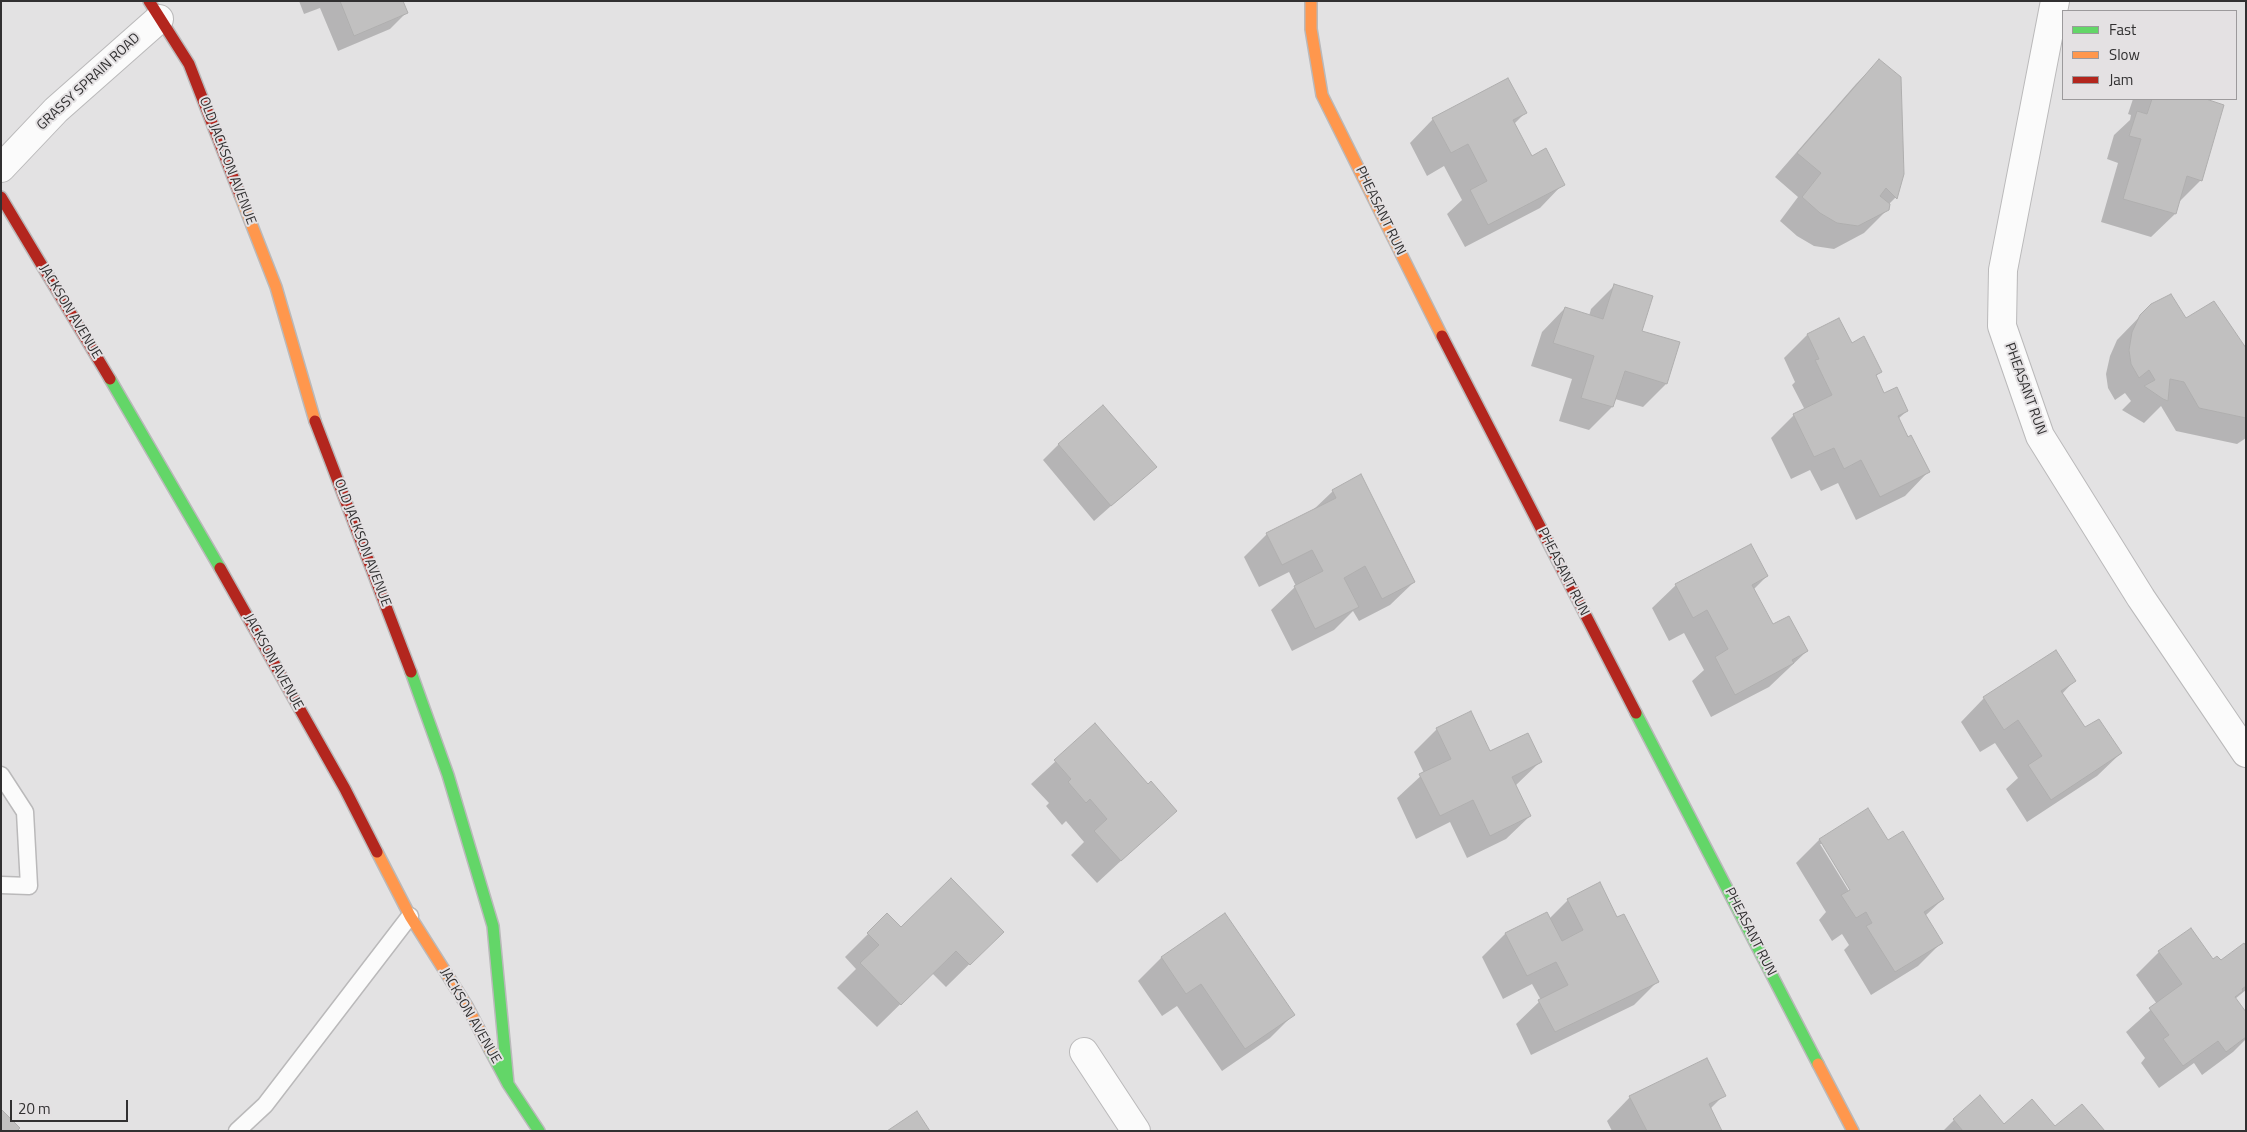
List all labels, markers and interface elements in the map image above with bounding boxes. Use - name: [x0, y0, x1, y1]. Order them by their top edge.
- legend: [2062, 10, 2237, 100]
- text: Fast: [2109, 18, 2136, 41]
- street label: GRASSY SPRAIN ROAD: [34, 30, 144, 134]
- text: Slow: [2109, 43, 2140, 66]
- text: Jam: [2109, 68, 2133, 91]
- street label: OLD JACKSON AVENUE: [195, 95, 259, 227]
- street label: PHEASANT RUN: [1351, 164, 1409, 258]
- street label: JACKSON AVENUE: [35, 262, 105, 362]
- street label: PHEASANT RUN: [2001, 341, 2049, 437]
- street label: OLD JACKSON AVENUE: [330, 477, 394, 609]
- street label: PHEASANT RUN: [1534, 525, 1592, 619]
- street label: JACKSON AVENUE: [240, 611, 306, 713]
- street label: PHEASANT RUN: [1721, 885, 1779, 979]
- street label: JACKSON AVENUE: [436, 965, 504, 1067]
- scale bar: [12, 1090, 130, 1122]
- text: 20 m: [18, 1097, 51, 1120]

